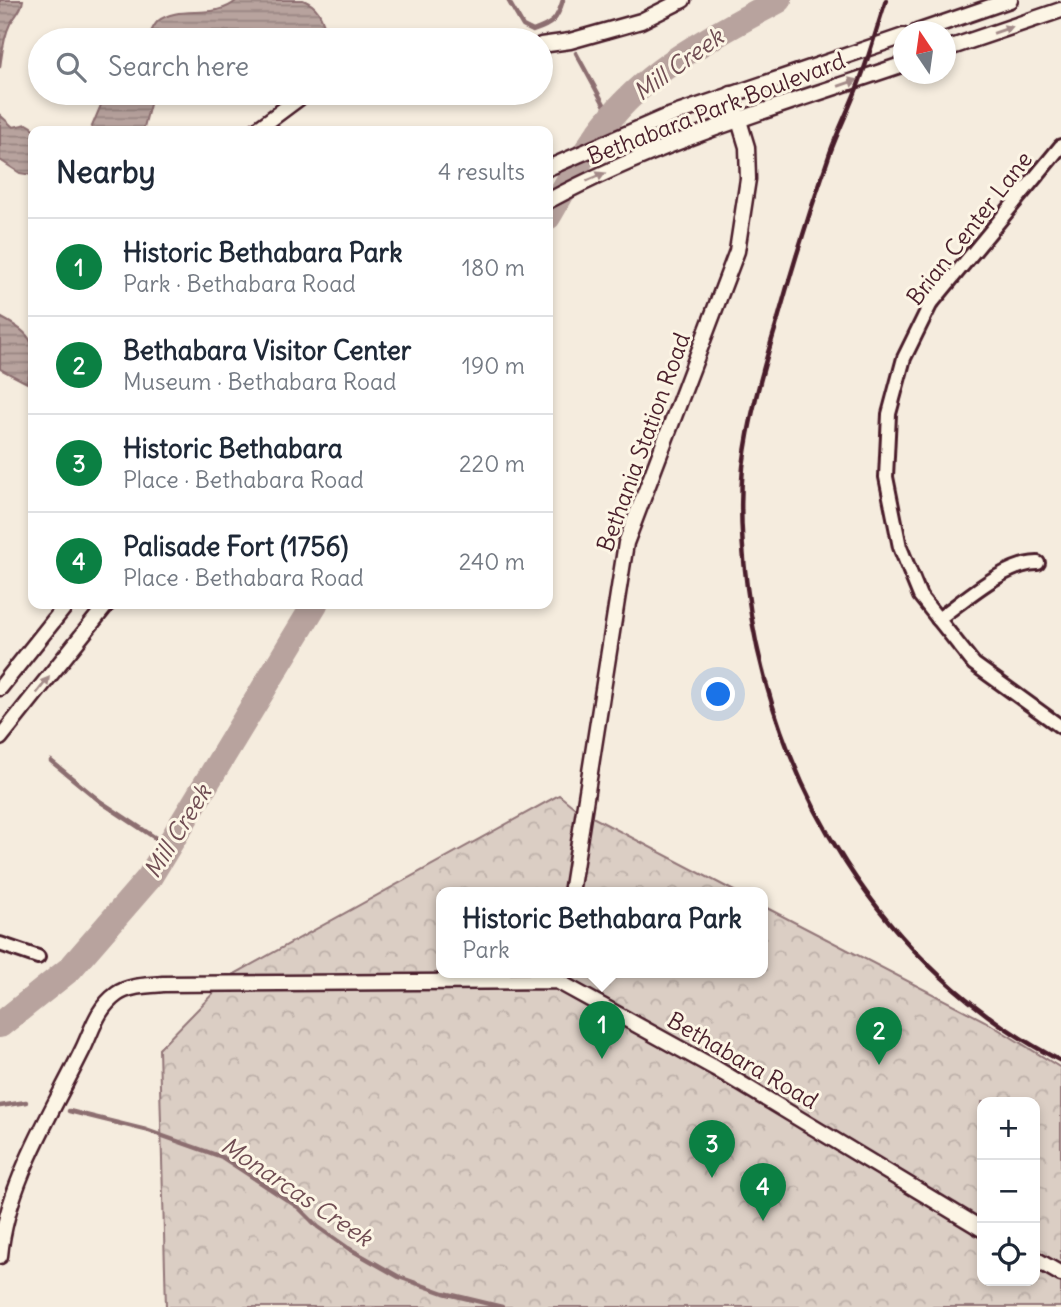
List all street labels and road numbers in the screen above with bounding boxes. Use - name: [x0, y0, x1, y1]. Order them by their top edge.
- street label: Bethabara Park Boulevard: [583, 45, 849, 171]
- street label: Brian Center Lane: [900, 145, 1038, 311]
- street label: Bethania Station Road: [590, 329, 696, 555]
- street label: Bethabara Road: [663, 1005, 823, 1115]

